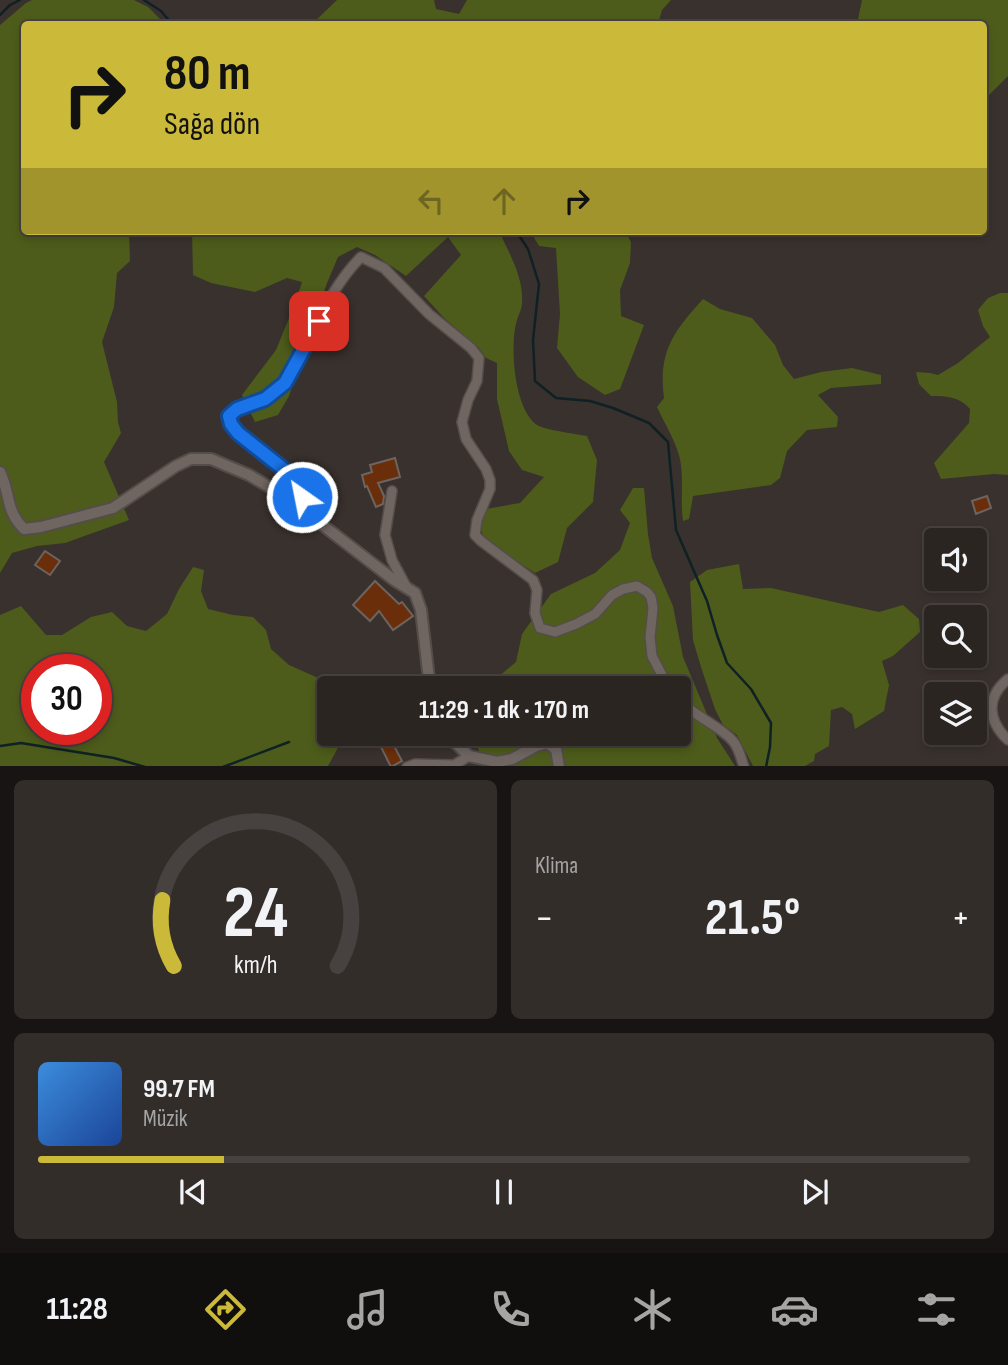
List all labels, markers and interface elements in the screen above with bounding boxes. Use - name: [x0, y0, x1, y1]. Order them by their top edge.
- text: 80 m: [164, 45, 251, 104]
- icon: right: [49, 49, 140, 140]
- text: Sağa dön: [164, 105, 260, 144]
- icon: left: [412, 182, 450, 220]
- icon: ahead: [485, 182, 523, 220]
- icon: right: [558, 182, 596, 220]
- pin: [289, 291, 349, 351]
- icon: arrive: [300, 302, 338, 340]
- position arrow: [265, 460, 339, 534]
- map controls: [924, 528, 987, 745]
- button: sound: [924, 528, 987, 591]
- button: search: [924, 605, 987, 668]
- speed limit sign: 30: [21, 654, 112, 745]
- button: layers: [924, 682, 987, 745]
- text: 11:29 · 1 dk · 170 m: [419, 695, 589, 726]
- text: Klima: [535, 852, 578, 880]
- text: 24: [223, 870, 288, 958]
- text: 21.5°: [705, 887, 800, 950]
- text: −: [535, 896, 554, 941]
- text: +: [951, 896, 970, 941]
- text: km/h: [234, 949, 277, 980]
- text: 99.7 FM: [143, 1074, 215, 1105]
- text: Müzik: [143, 1105, 188, 1133]
- icon: previous: [174, 1173, 212, 1211]
- icon: pause: [485, 1173, 523, 1211]
- icon: next: [796, 1173, 834, 1211]
- icon: directions: [201, 1285, 250, 1334]
- icon: music: [343, 1285, 392, 1334]
- icon: phone: [486, 1285, 535, 1334]
- icon: climate: [628, 1285, 677, 1334]
- icon: car: [770, 1285, 819, 1334]
- icon: filters: [912, 1285, 961, 1334]
- text: 11:28: [47, 1290, 108, 1329]

